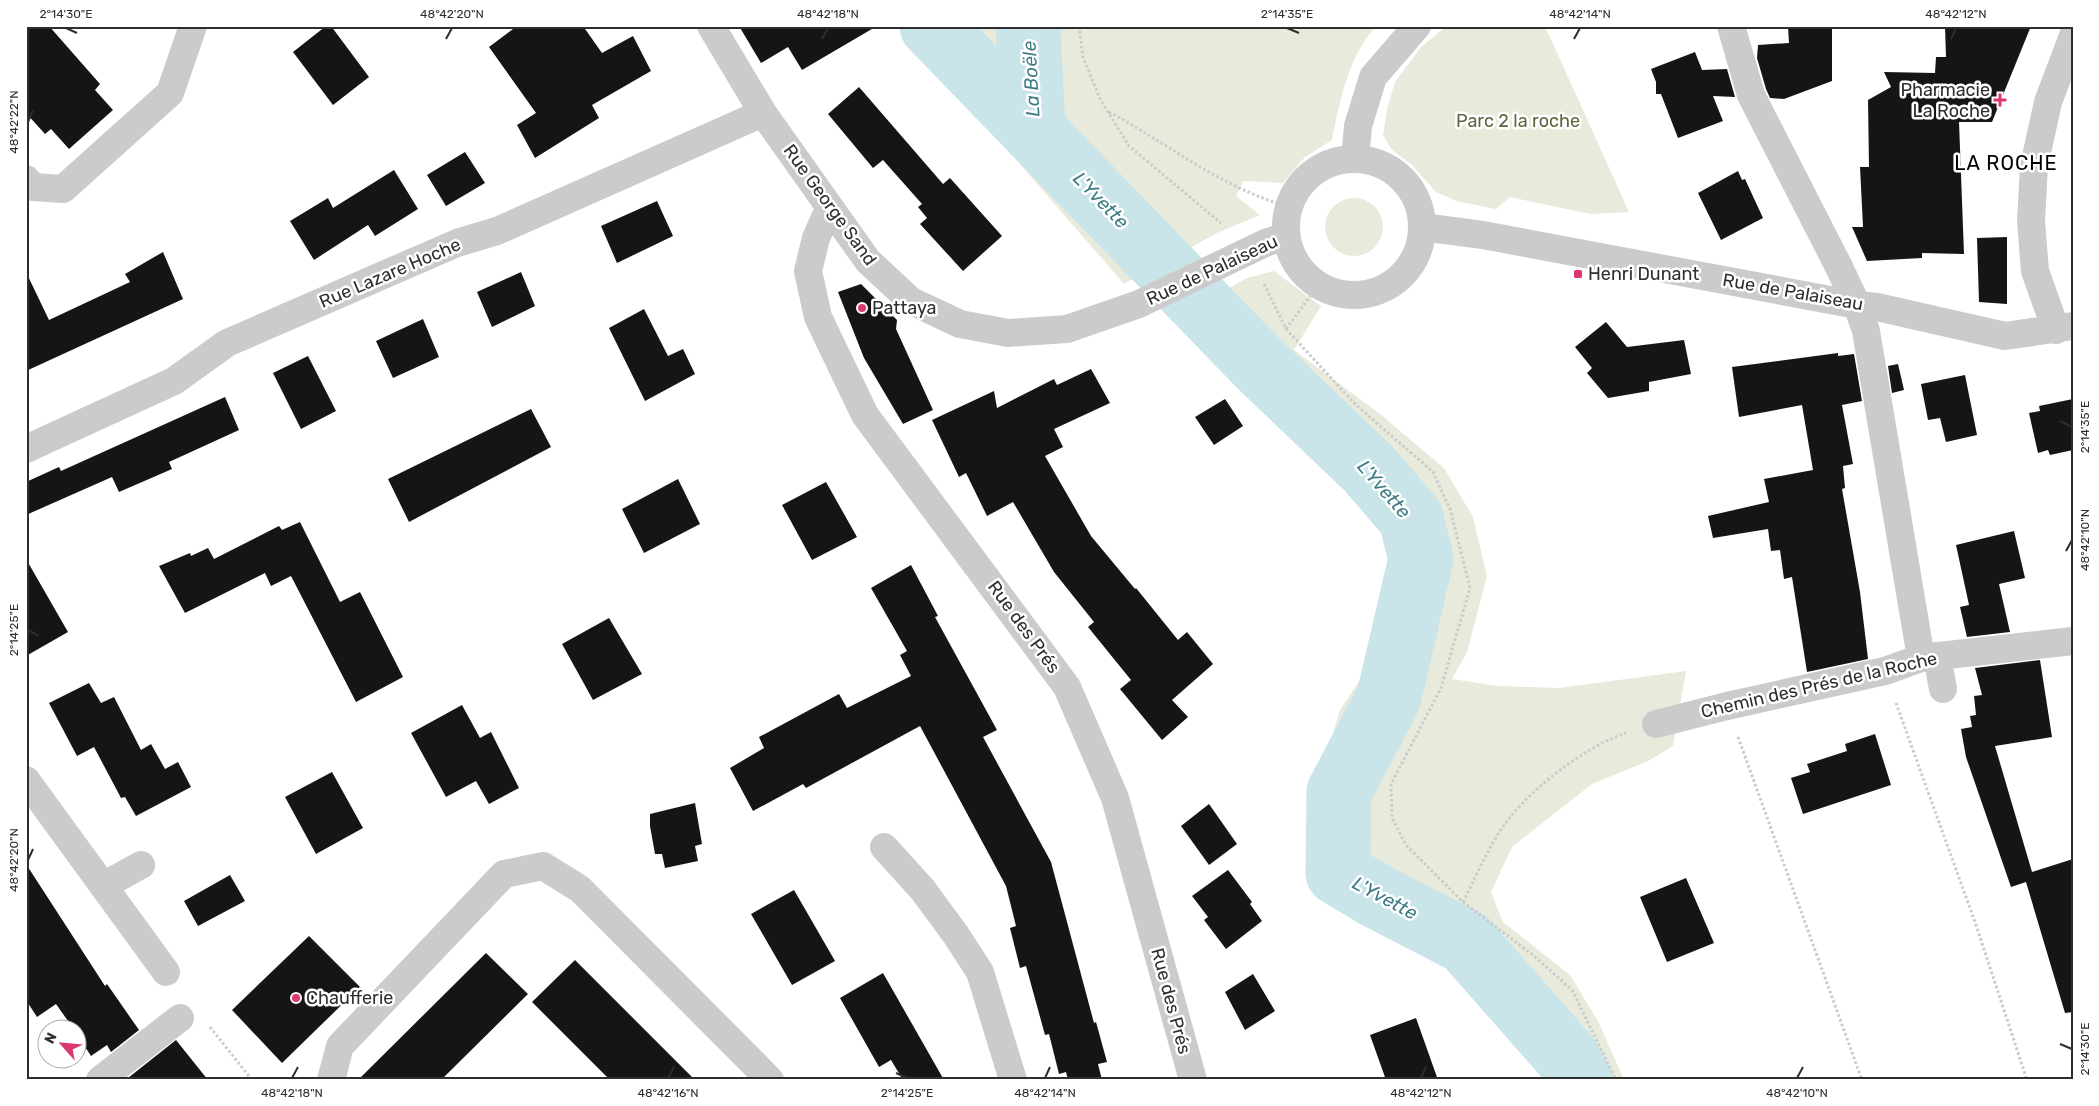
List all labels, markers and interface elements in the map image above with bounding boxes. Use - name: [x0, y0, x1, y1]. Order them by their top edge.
- text: 2°14'30"E: [39, 7, 93, 21]
- text: 48°42'20"N: [420, 7, 484, 21]
- text: 48°42'18"N: [797, 7, 859, 21]
- text: 2°14'35"E: [1261, 7, 1313, 21]
- text: 48°42'14"N: [1549, 7, 1611, 21]
- text: 48°42'12"N: [1925, 7, 1987, 21]
- water label: La Boële: [1018, 40, 1044, 118]
- place label: Pharmacie La Roche: [1900, 79, 1990, 122]
- text: 48°42'22"N: [7, 90, 21, 154]
- marker: Pharmacie La Roche: [1994, 94, 2006, 106]
- park label: Parc 2 la roche: [1456, 110, 1580, 132]
- street label: Rue George Sand: [779, 140, 881, 270]
- district label: LA ROCHE: [1954, 151, 2058, 175]
- water label: L'Yvette: [1068, 167, 1134, 233]
- street label: Rue de Palaiseau: [1143, 230, 1281, 310]
- street label: Rue Lazare Hoche: [316, 233, 464, 313]
- place label: Henri Dunant: [1588, 263, 1699, 285]
- marker: Henri Dunant: [1572, 268, 1584, 280]
- street label: Rue de Palaiseau: [1721, 269, 1865, 315]
- place label: Pattaya: [872, 297, 937, 319]
- marker: Pattaya: [856, 302, 868, 314]
- text: 2°14'35"E: [2078, 401, 2092, 453]
- water label: L'Yvette: [1352, 455, 1416, 523]
- text: 48°42'10"N: [2078, 509, 2092, 571]
- street label: Rue des Prés: [983, 576, 1065, 678]
- text: 2°14'25"E: [7, 604, 21, 656]
- street label: Chemin des Prés de la Roche: [1699, 647, 1939, 723]
- text: 48°42'20"N: [7, 828, 21, 892]
- water label: L'Yvette: [1349, 871, 1422, 925]
- street label: Rue des Prés: [1146, 946, 1196, 1056]
- place label: Chaufferie: [306, 987, 393, 1009]
- marker: Chaufferie: [290, 992, 302, 1004]
- north arrow: [38, 1018, 88, 1068]
- text: 2°14'30"E: [2078, 1022, 2092, 1076]
- text: N: [41, 1030, 61, 1047]
- text: 48°42'18"N: [261, 1086, 323, 1100]
- text: 48°42'16"N: [637, 1086, 699, 1100]
- text: 2°14'25"E: [881, 1086, 933, 1100]
- text: 48°42'14"N: [1014, 1086, 1076, 1100]
- text: 48°42'12"N: [1390, 1086, 1452, 1100]
- text: 48°42'10"N: [1766, 1086, 1828, 1100]

